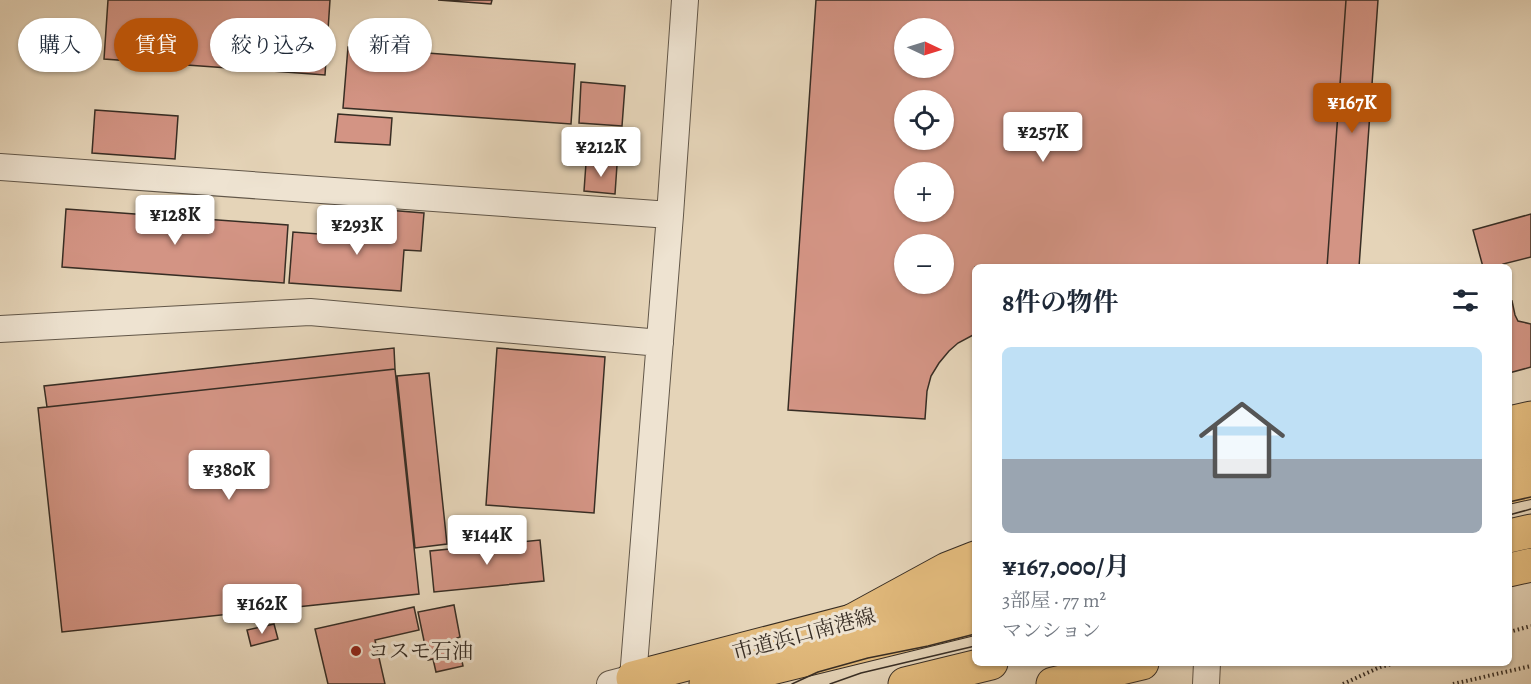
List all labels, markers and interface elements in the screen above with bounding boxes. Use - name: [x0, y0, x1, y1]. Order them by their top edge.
- chip: 購入: [18, 18, 102, 72]
- chip: 賃貸: [114, 18, 198, 72]
- chip: 絞り込み: [210, 18, 336, 72]
- chip: 新着: [348, 18, 432, 72]
- north arrow: [894, 18, 954, 78]
- map controls: [894, 18, 954, 294]
- pin: ¥167K: [1310, 83, 1394, 134]
- text: ¥167K: [1327, 89, 1377, 116]
- button: locate: [894, 90, 954, 150]
- pin: ¥257K: [1001, 112, 1085, 163]
- text: ¥257K: [1017, 118, 1069, 145]
- pin: ¥212K: [559, 127, 643, 178]
- text: ¥212K: [575, 133, 627, 160]
- button: +: [894, 162, 954, 222]
- pin: ¥128K: [133, 195, 217, 246]
- text: ¥128K: [149, 201, 201, 228]
- pin: ¥293K: [315, 205, 399, 256]
- text: ¥293K: [331, 211, 383, 238]
- button: −: [894, 234, 954, 294]
- icon: filters: [1449, 284, 1482, 317]
- text: 8件の物件: [1002, 285, 1118, 320]
- icon: home: [1188, 386, 1296, 494]
- pin: ¥380K: [187, 450, 271, 501]
- text: ¥380K: [203, 456, 255, 483]
- pin: ¥144K: [445, 515, 529, 566]
- text: ¥144K: [462, 521, 512, 548]
- text: ¥167,000/月: [1002, 549, 1130, 584]
- pin: ¥162K: [220, 584, 304, 635]
- text: 3部屋 · 77 m²: [1002, 587, 1106, 614]
- text: ¥162K: [237, 590, 287, 617]
- street label: 市道浜口南港線: [729, 601, 879, 667]
- text: マンション: [1002, 617, 1101, 644]
- place label: コスモ石油: [368, 637, 473, 665]
- marker: コスモ石油: [349, 644, 363, 658]

